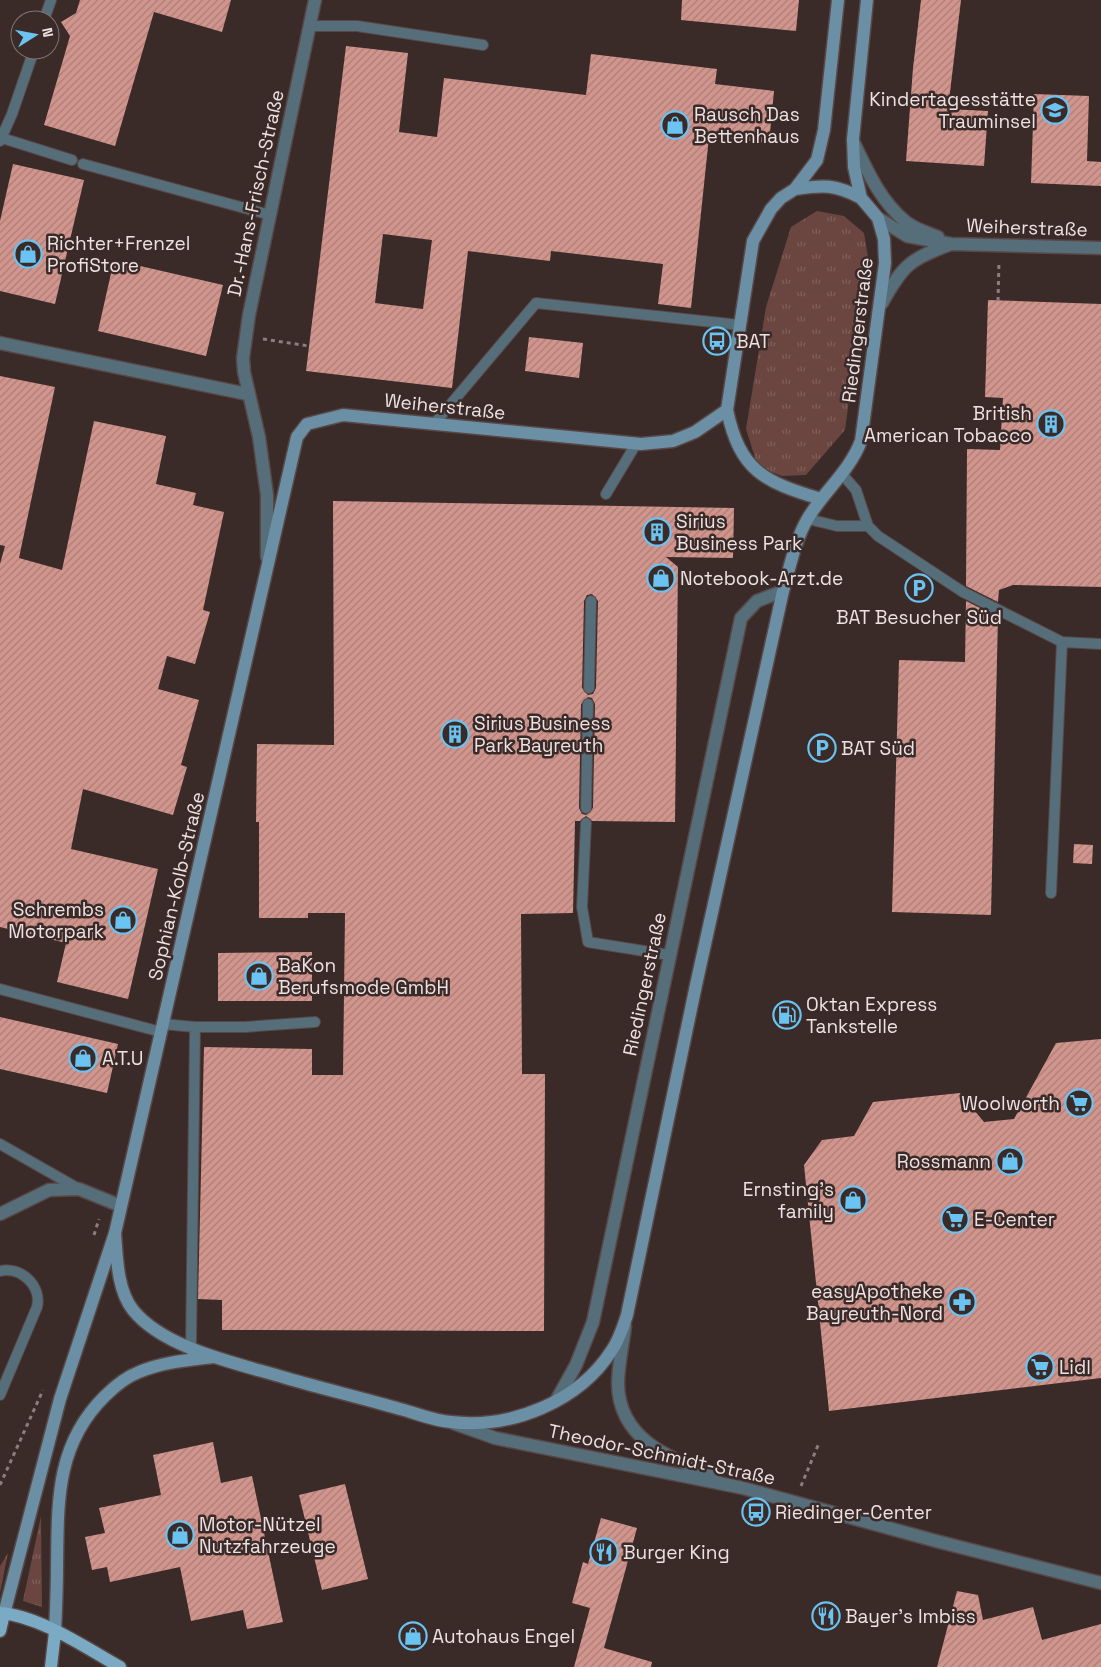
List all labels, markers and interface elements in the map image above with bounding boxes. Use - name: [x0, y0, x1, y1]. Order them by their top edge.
- north arrow: [10, 10, 60, 60]
- text: N: [38, 26, 57, 39]
- street label: Dr.-Hans-Frisch-Straße: [221, 87, 290, 299]
- place label: Kindertagesstätte Trauminsel: [869, 87, 1036, 134]
- school or university icon: Kindertagesstätte Trauminsel: [1040, 95, 1070, 125]
- place label: Rausch Das Bettenhaus: [694, 102, 800, 149]
- shop icon: Rausch Das Bettenhaus: [660, 110, 690, 140]
- street label: Weiherstraße: [966, 213, 1088, 242]
- place label: Richter+Frenzel ProfiStore: [47, 231, 190, 278]
- shop icon: Richter+Frenzel ProfiStore: [13, 239, 43, 269]
- street label: Riedingerstraße: [836, 256, 879, 404]
- bus stop icon: BAT: [702, 326, 732, 356]
- place label: BAT: [736, 329, 770, 354]
- street label: Weiherstraße: [383, 388, 507, 425]
- place label: British American Tobacco: [864, 401, 1032, 448]
- building icon: British American Tobacco: [1036, 409, 1066, 439]
- place label: Sirius Business Park: [676, 509, 802, 556]
- building icon: Sirius Business Park: [642, 517, 672, 547]
- shop icon: Notebook-Arzt.de: [646, 563, 676, 593]
- place label: Notebook-Arzt.de: [680, 566, 843, 591]
- parking icon: BAT Besucher Süd: [904, 573, 934, 603]
- place label: BAT Besucher Süd: [836, 605, 1002, 630]
- place label: Sirius Business Park Bayreuth: [474, 711, 610, 758]
- building icon: Sirius Business Park Bayreuth: [440, 719, 470, 749]
- parking icon: BAT Süd: [807, 733, 837, 763]
- place label: BAT Süd: [841, 736, 915, 761]
- street label: Sophian-Kolb-Straße: [143, 789, 210, 983]
- place label: Schrembs Motorpark: [8, 897, 104, 944]
- shop icon: Schrembs Motorpark: [108, 905, 138, 935]
- street label: Riedingerstraße: [617, 910, 672, 1058]
- place label: BaKon Berufsmode GmbH: [278, 953, 449, 1000]
- shop icon: BaKon Berufsmode GmbH: [244, 961, 274, 991]
- place label: Oktan Express Tankstelle: [806, 992, 937, 1039]
- fuel station icon: Oktan Express Tankstelle: [772, 1000, 802, 1030]
- shop icon: A.T.U: [68, 1043, 98, 1073]
- place label: A.T.U: [102, 1046, 143, 1071]
- supermarket icon: Woolworth: [1064, 1088, 1094, 1118]
- place label: Woolworth: [961, 1091, 1060, 1116]
- shop icon: Rossmann: [995, 1146, 1025, 1176]
- place label: Rossmann: [897, 1149, 991, 1174]
- place label: Ernsting's family: [743, 1177, 834, 1224]
- shop icon: Ernsting's family: [838, 1185, 868, 1215]
- supermarket icon: E-Center: [940, 1204, 970, 1234]
- place label: E-Center: [974, 1207, 1055, 1232]
- place label: easyApotheke Bayreuth-Nord: [806, 1279, 943, 1326]
- pharmacy icon: easyApotheke Bayreuth-Nord: [947, 1287, 977, 1317]
- supermarket icon: Lidl: [1025, 1352, 1055, 1382]
- place label: Lidl: [1059, 1355, 1091, 1380]
- street label: Theodor-Schmidt-Straße: [546, 1418, 778, 1491]
- bus stop icon: Riedinger-Center: [741, 1497, 771, 1527]
- place label: Riedinger-Center: [775, 1500, 932, 1525]
- place label: Motor-Nützel Nutzfahrzeuge: [199, 1512, 336, 1559]
- shop icon: Motor-Nützel Nutzfahrzeuge: [165, 1520, 195, 1550]
- restaurant icon: Burger King: [589, 1537, 619, 1567]
- place label: Burger King: [623, 1540, 730, 1565]
- restaurant icon: Bayer's Imbiss: [811, 1601, 841, 1631]
- place label: Bayer's Imbiss: [845, 1604, 976, 1629]
- shop icon: Autohaus Engel: [398, 1621, 428, 1651]
- place label: Autohaus Engel: [432, 1624, 575, 1649]

